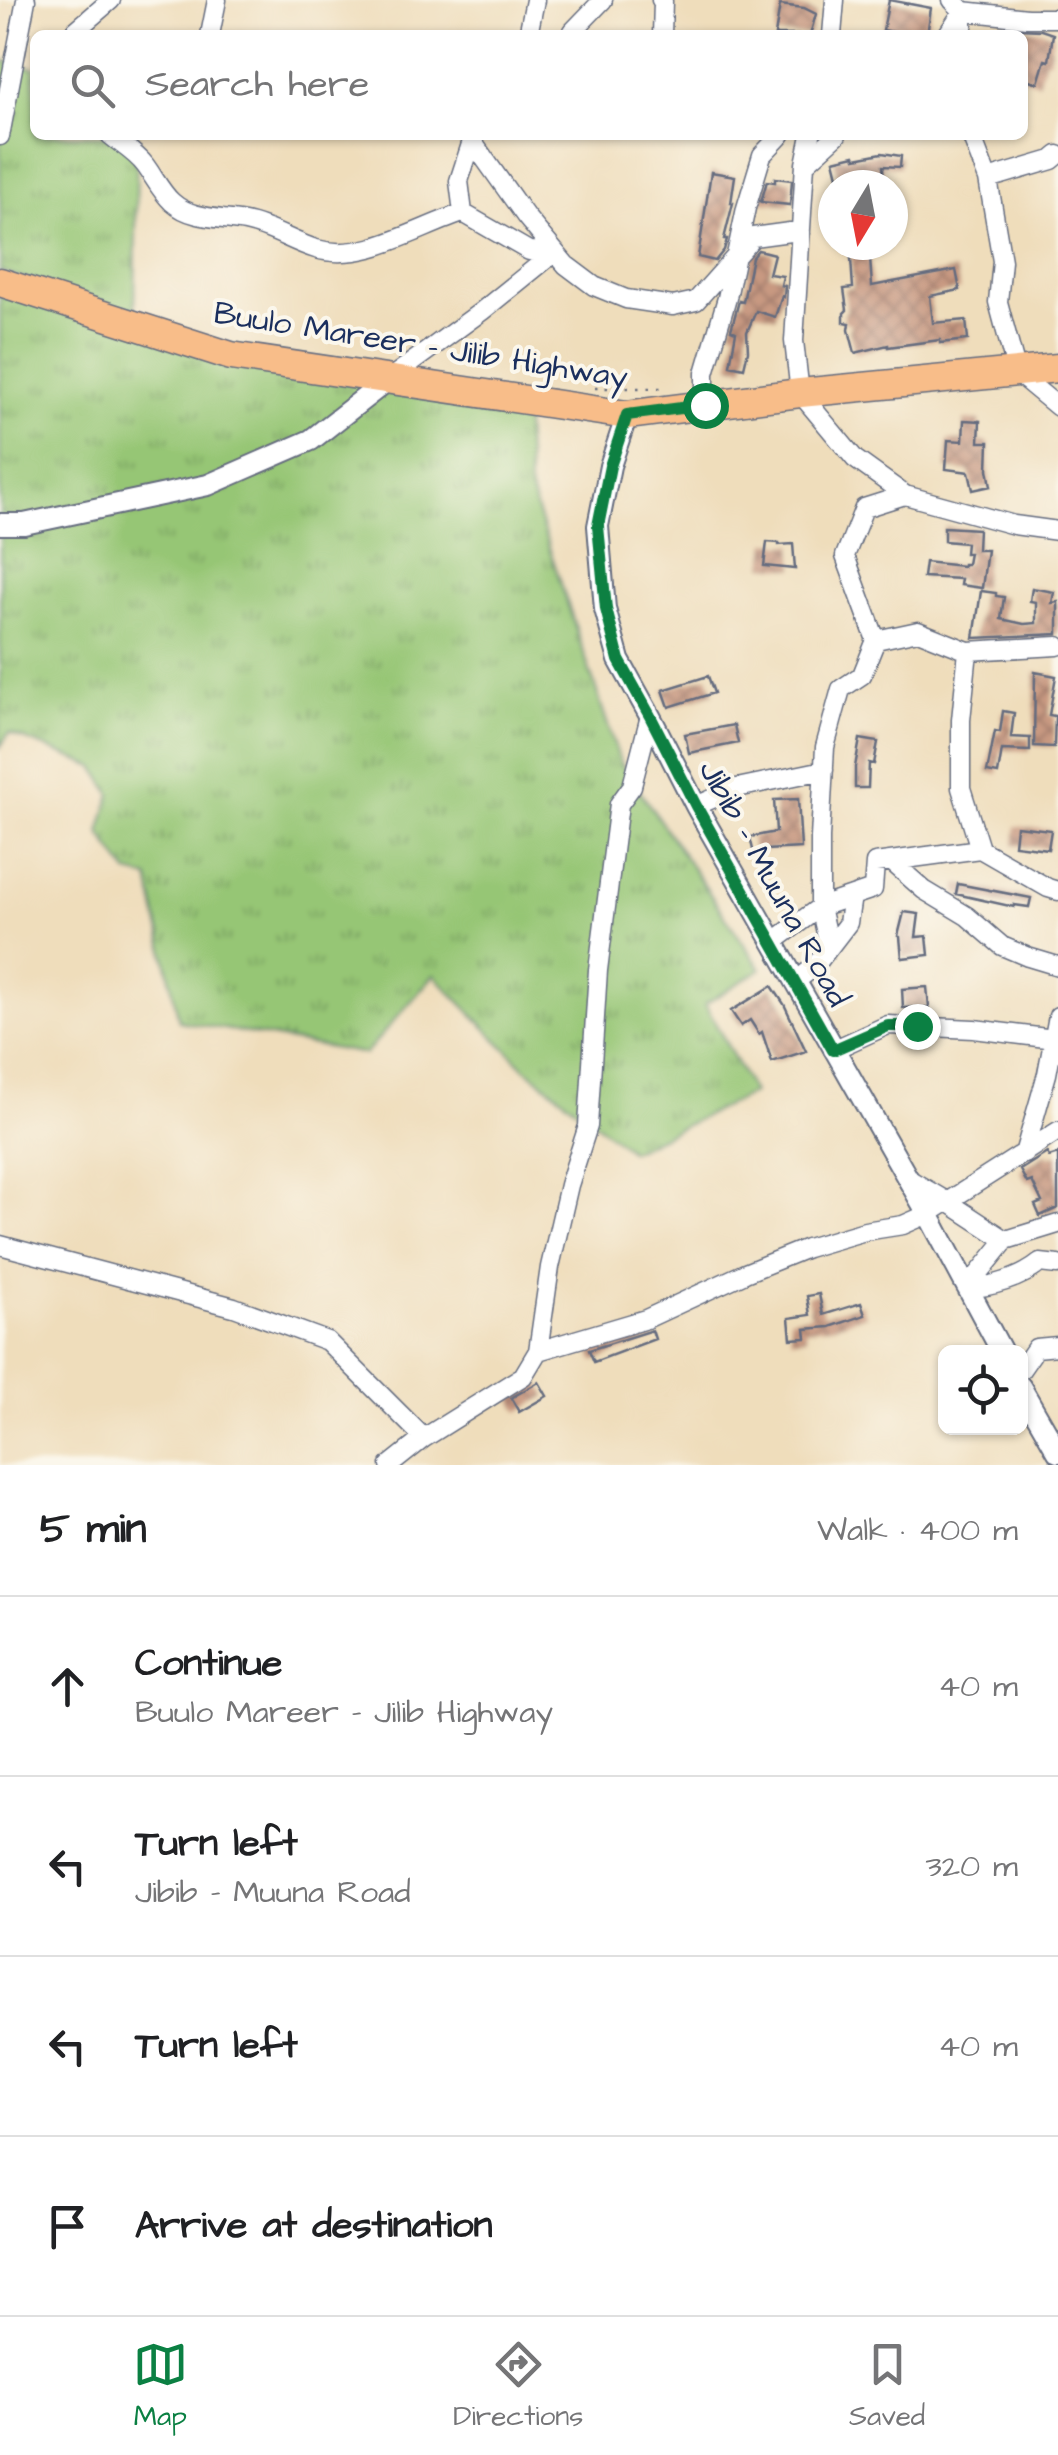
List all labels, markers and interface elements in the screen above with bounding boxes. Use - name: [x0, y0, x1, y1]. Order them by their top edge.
- search box: [30, 30, 1028, 140]
- icon: search: [65, 58, 120, 113]
- text: Search here: [145, 59, 369, 111]
- north arrow: [818, 170, 908, 260]
- street label: Buulo Mareer - Jilib Highway: [211, 291, 631, 400]
- route start: [683, 383, 729, 429]
- street label: Jibib - Muuna Road: [687, 752, 860, 1015]
- route end: [895, 1004, 941, 1050]
- map controls: [938, 1345, 1028, 1435]
- button: locate: [938, 1345, 1028, 1435]
- text: 5 min: [40, 1501, 147, 1559]
- text: Walk · 400 m: [817, 1508, 1018, 1553]
- text: Continue: [135, 1638, 282, 1690]
- icon: ahead: [40, 1659, 95, 1714]
- text: 40 m: [938, 1664, 1018, 1709]
- text: Buulo Mareer - Jilib Highway: [135, 1690, 553, 1735]
- text: Turn left: [135, 1818, 298, 1870]
- icon: left: [40, 1839, 95, 1894]
- text: 320 m: [926, 1844, 1018, 1889]
- text: Jibib - Muuna Road: [135, 1870, 411, 1915]
- icon: left: [40, 2019, 95, 2074]
- text: Turn left: [135, 2020, 298, 2072]
- text: 40 m: [938, 2024, 1018, 2069]
- icon: arrive: [40, 2199, 95, 2254]
- text: Arrive at destination: [135, 2200, 492, 2252]
- tab: Map: [133, 2337, 188, 2436]
- tab: Directions: [453, 2337, 583, 2436]
- tab: Saved: [849, 2337, 925, 2436]

